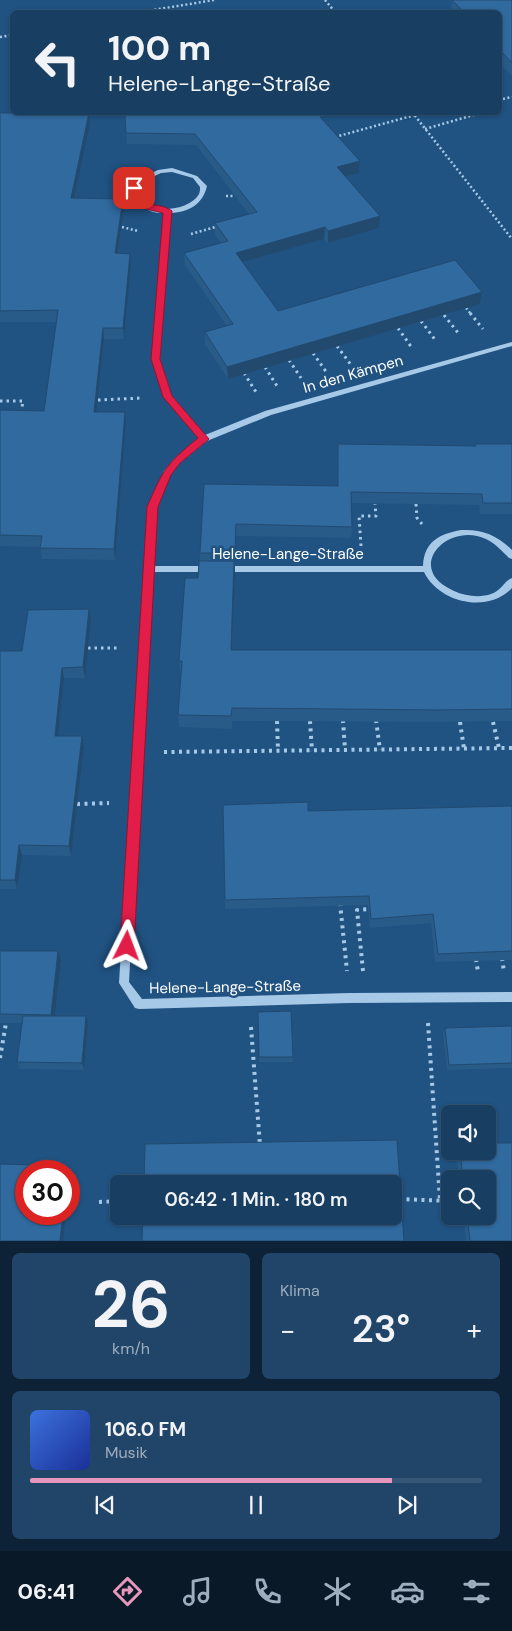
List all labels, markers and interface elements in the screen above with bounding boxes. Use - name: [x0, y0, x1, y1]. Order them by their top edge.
- text: 100 m: [108, 25, 211, 71]
- icon: left: [25, 30, 90, 95]
- text: Helene-Lange-Straße: [108, 69, 331, 98]
- pin: [113, 167, 155, 209]
- icon: arrive: [120, 174, 148, 202]
- street label: In den Kämpen: [301, 350, 405, 398]
- street label: Helene-Lange-Straße: [212, 544, 364, 564]
- position arrow: [100, 919, 152, 971]
- street label: Helene-Lange-Straße: [149, 976, 301, 998]
- map controls: [441, 1105, 496, 1225]
- button: sound: [441, 1105, 496, 1160]
- speed limit sign: 30: [15, 1160, 80, 1225]
- button: search: [441, 1170, 496, 1225]
- text: 06:42 · 1 Min. · 180 m: [164, 1187, 348, 1212]
- text: 26: [92, 1263, 170, 1347]
- text: Klima: [280, 1280, 320, 1301]
- text: 23°: [352, 1304, 410, 1354]
- text: −: [280, 1312, 295, 1349]
- text: +: [467, 1312, 482, 1349]
- text: km/h: [112, 1338, 150, 1359]
- text: 106.0 FM: [105, 1417, 186, 1442]
- text: Musik: [105, 1442, 148, 1463]
- icon: previous: [91, 1491, 119, 1519]
- icon: pause: [242, 1491, 270, 1519]
- icon: next: [393, 1491, 421, 1519]
- icon: directions: [110, 1574, 145, 1609]
- icon: music: [180, 1574, 215, 1609]
- icon: phone: [250, 1574, 285, 1609]
- icon: climate: [320, 1574, 355, 1609]
- icon: car: [390, 1574, 425, 1609]
- icon: filters: [459, 1574, 494, 1609]
- text: 06:41: [17, 1577, 75, 1606]

